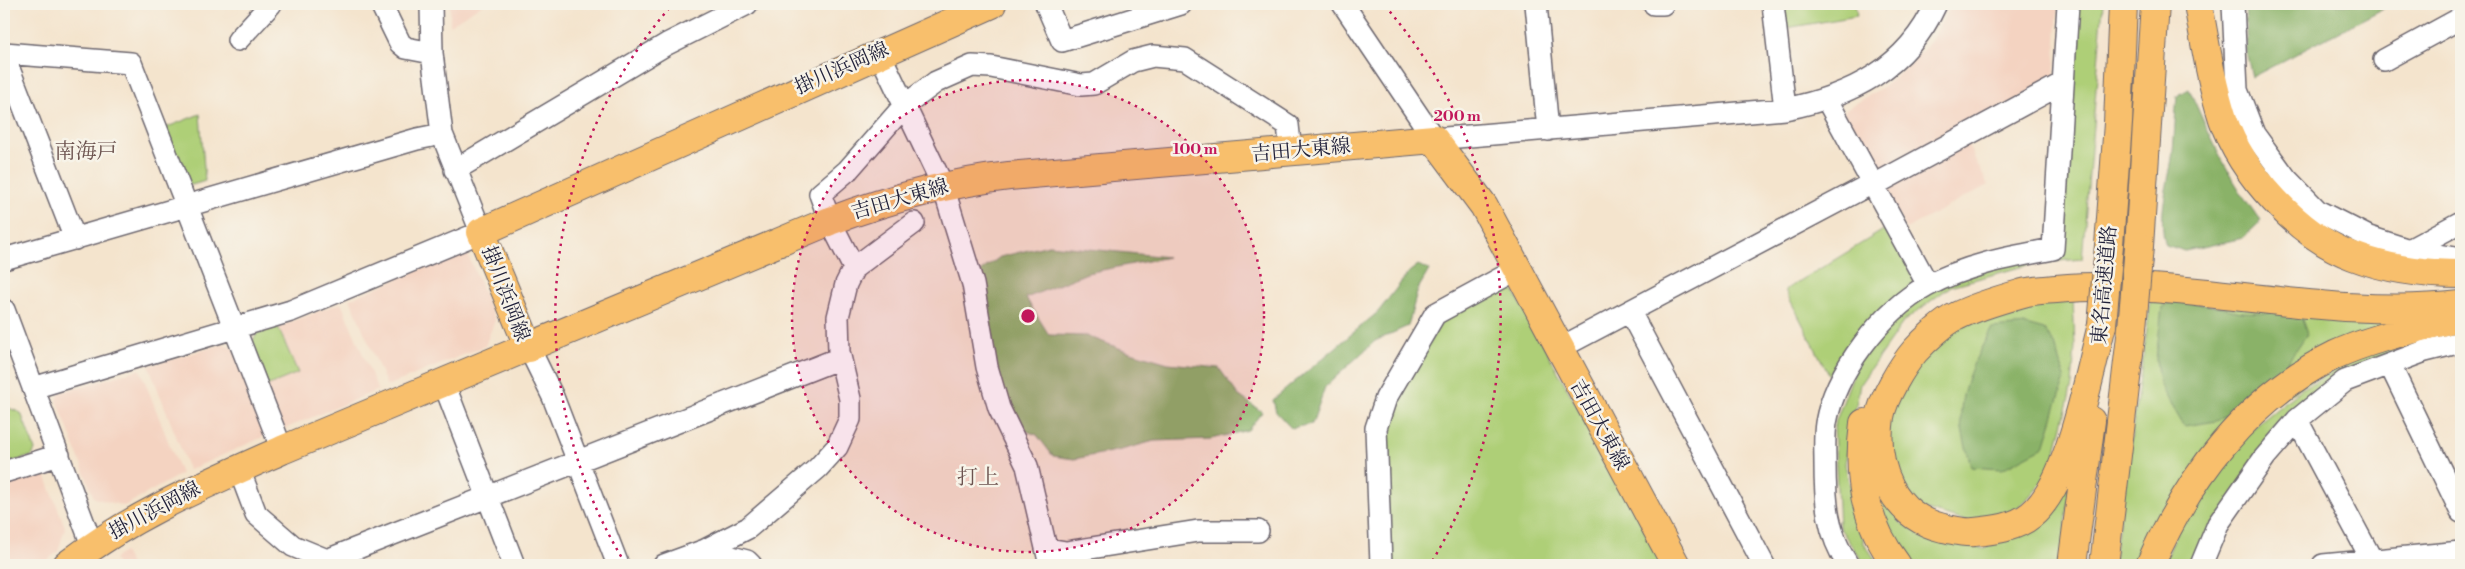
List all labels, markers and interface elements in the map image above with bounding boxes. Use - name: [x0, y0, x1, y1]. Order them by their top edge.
- street label: 掛川浜岡線: [791, 37, 893, 101]
- text: 200 m: [1433, 107, 1481, 126]
- street label: 吉田大東線: [1250, 134, 1352, 168]
- district label: 南海戸: [55, 139, 118, 165]
- text: 100 m: [1173, 140, 1218, 159]
- street label: 吉田大東線: [848, 174, 952, 226]
- street label: 東名高速道路: [2087, 224, 2123, 346]
- street label: 掛川浜岡線: [475, 243, 535, 345]
- centre of rings: [1019, 307, 1037, 325]
- street label: 吉田大東線: [1564, 375, 1634, 475]
- district label: 打上: [957, 465, 999, 491]
- street label: 掛川浜岡線: [105, 476, 205, 546]

